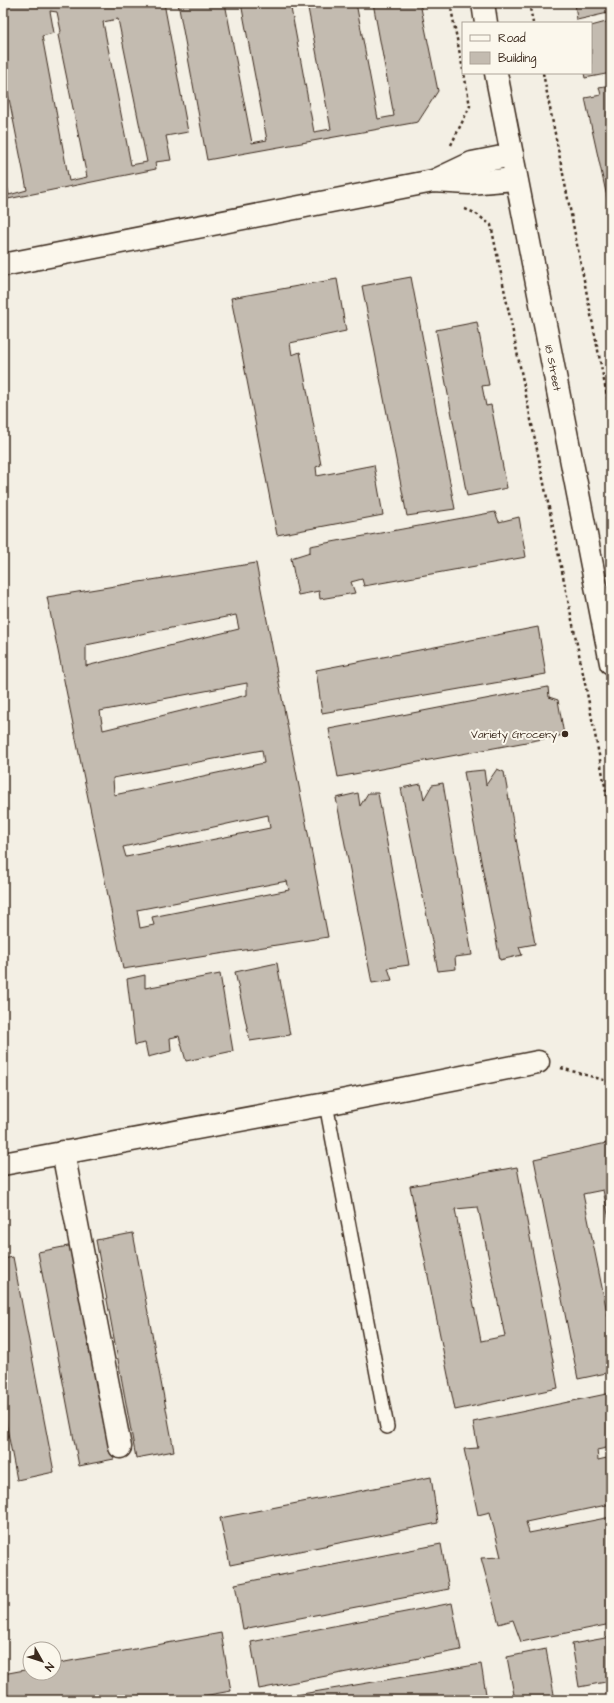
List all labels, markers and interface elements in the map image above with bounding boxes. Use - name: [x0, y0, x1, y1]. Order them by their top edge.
- legend: [462, 22, 592, 74]
- text: Road: [498, 30, 526, 47]
- text: Building: [498, 50, 536, 68]
- street label: 18 Street: [541, 344, 565, 393]
- place label: Variety Grocery: [471, 727, 557, 743]
- marker: Variety Grocery: [560, 729, 570, 739]
- north arrow: [22, 1641, 62, 1681]
- text: N: [41, 1660, 57, 1674]

